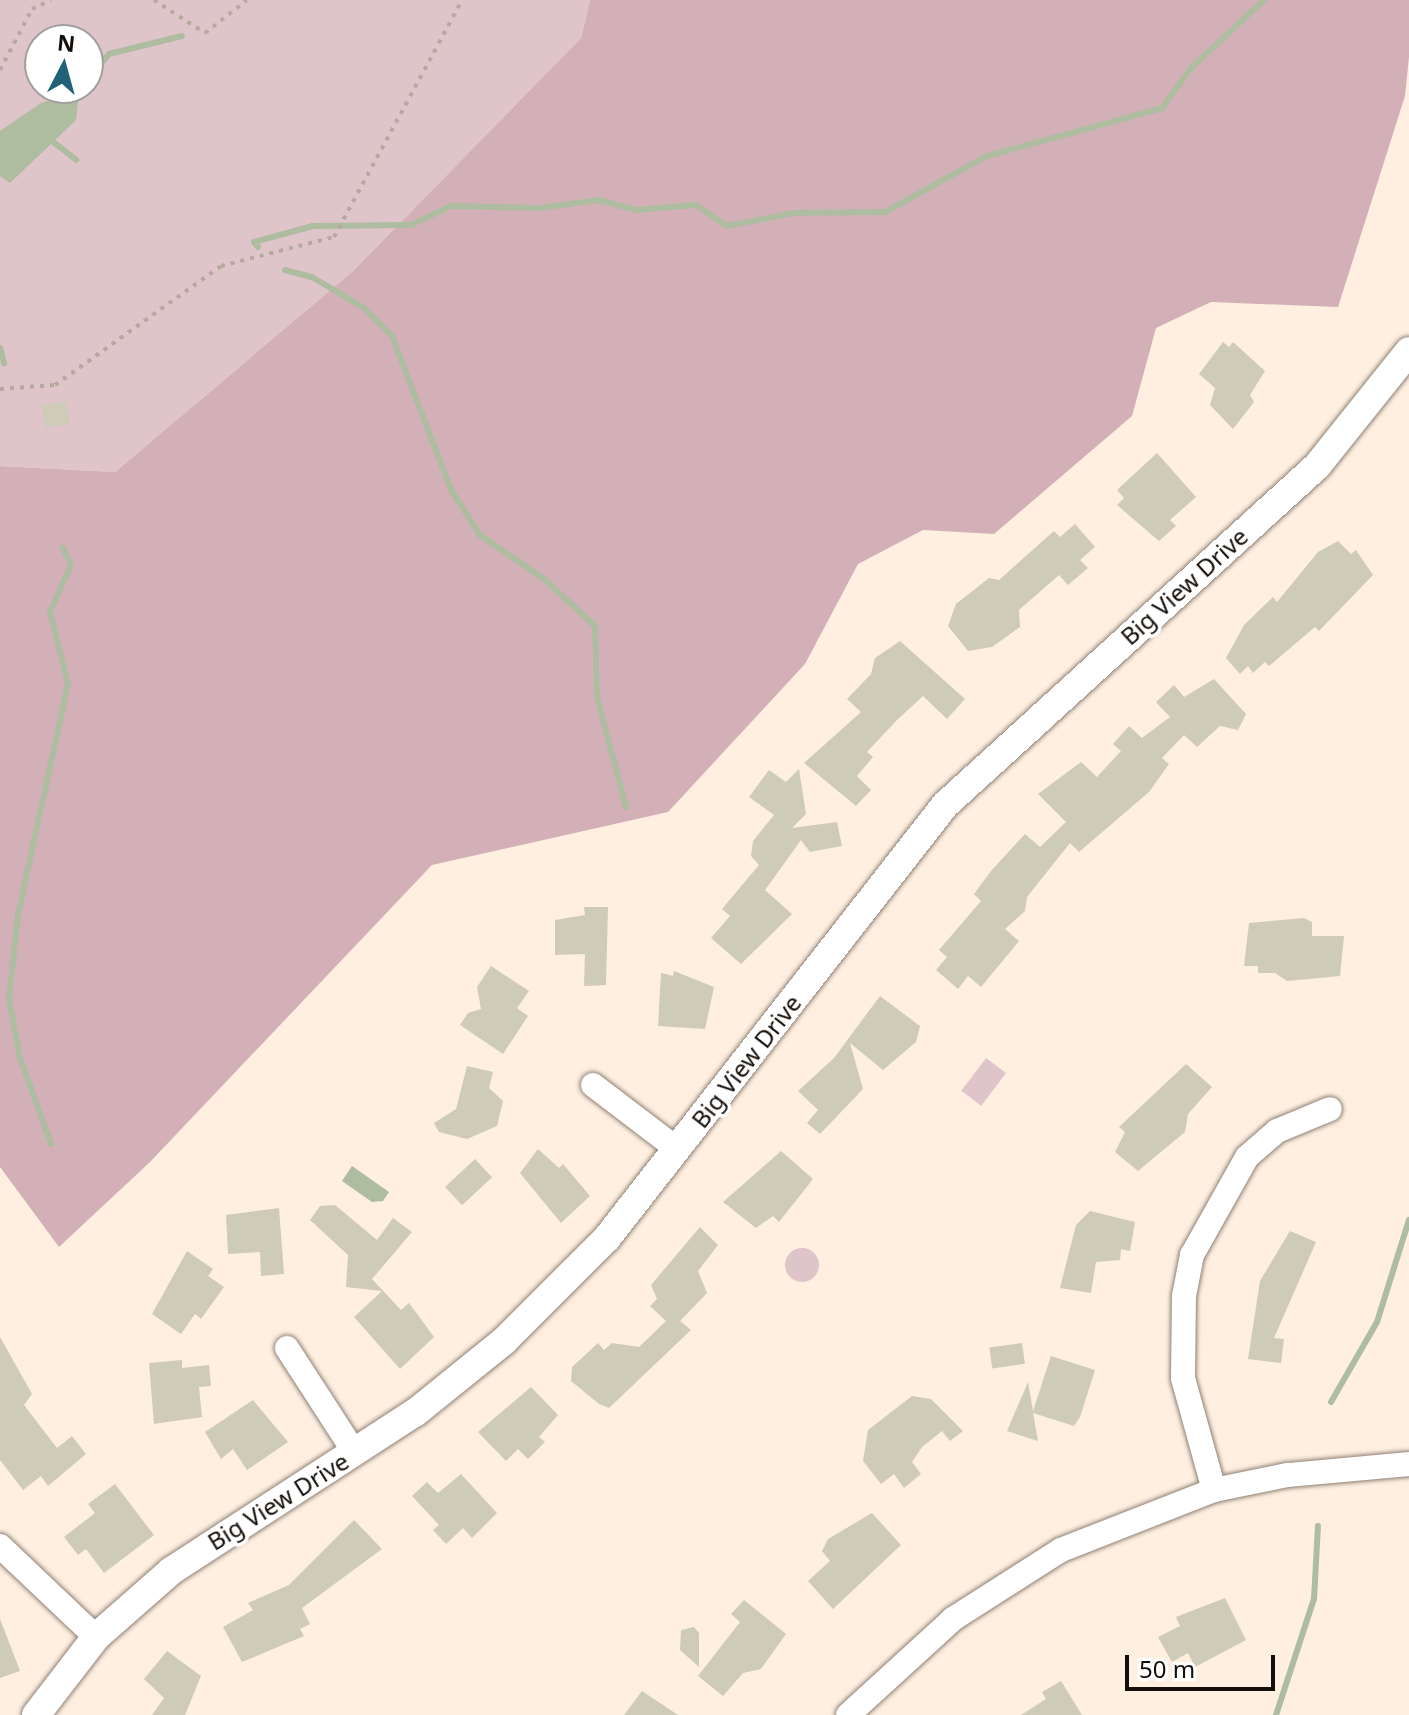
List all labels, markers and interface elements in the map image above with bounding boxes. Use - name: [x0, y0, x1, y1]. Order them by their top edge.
- north arrow: [24, 24, 104, 104]
- text: N: [56, 26, 77, 58]
- street label: Big View Drive: [1115, 521, 1253, 651]
- street label: Big View Drive: [685, 989, 807, 1133]
- street label: Big View Drive: [202, 1446, 354, 1556]
- scale bar: [1129, 1639, 1279, 1689]
- text: 50 m: [1139, 1652, 1195, 1685]

